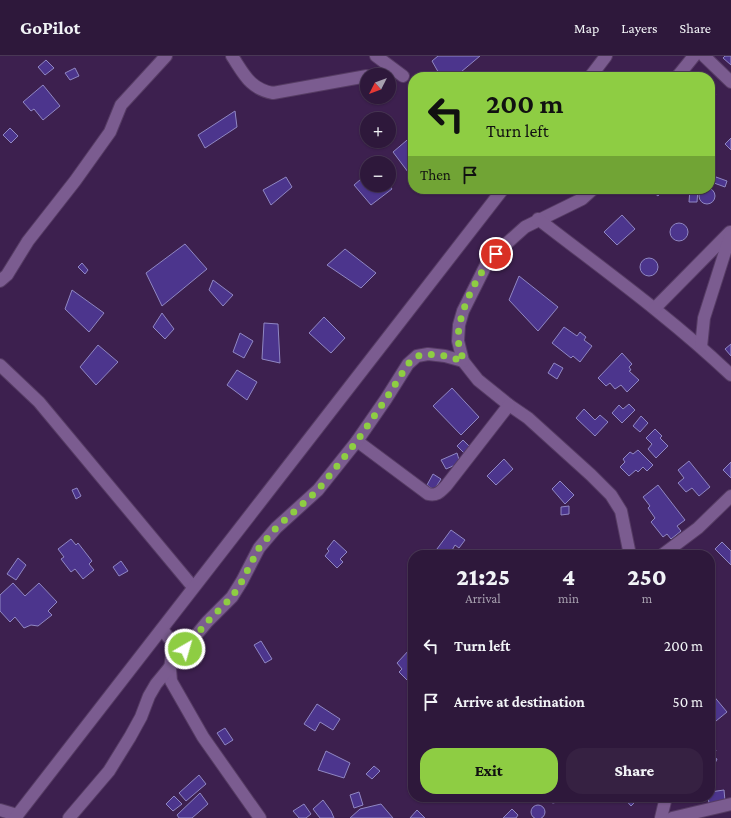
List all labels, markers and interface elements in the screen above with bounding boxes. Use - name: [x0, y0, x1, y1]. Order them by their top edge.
- text: GoPilot: [20, 17, 80, 38]
- text: Map: [574, 20, 599, 36]
- text: Layers: [621, 20, 658, 36]
- text: Share: [680, 20, 711, 36]
- north arrow: [360, 68, 396, 104]
- map controls: [360, 68, 396, 192]
- icon: left: [420, 88, 472, 140]
- text: 200 m: [486, 88, 563, 119]
- button: +: [360, 112, 396, 148]
- text: Turn left: [486, 121, 549, 141]
- button: −: [360, 156, 396, 192]
- icon: arrive: [459, 164, 481, 186]
- text: Then: [420, 167, 451, 183]
- pin: [479, 237, 513, 271]
- icon: arrive: [485, 243, 507, 265]
- text: 21:25: [456, 563, 510, 590]
- text: 4: [562, 563, 575, 590]
- text: 250: [627, 563, 667, 590]
- text: Arrival: [465, 591, 501, 606]
- text: min: [558, 591, 579, 606]
- text: m: [642, 591, 652, 606]
- position arrow: [164, 628, 206, 670]
- icon: left: [420, 635, 442, 657]
- text: Turn left: [454, 638, 510, 654]
- text: 200 m: [664, 638, 703, 654]
- icon: arrive: [420, 691, 442, 713]
- text: Arrive at destination: [454, 694, 585, 710]
- text: 50 m: [673, 694, 703, 710]
- button: Exit: [420, 748, 558, 794]
- button: Share: [566, 748, 703, 794]

